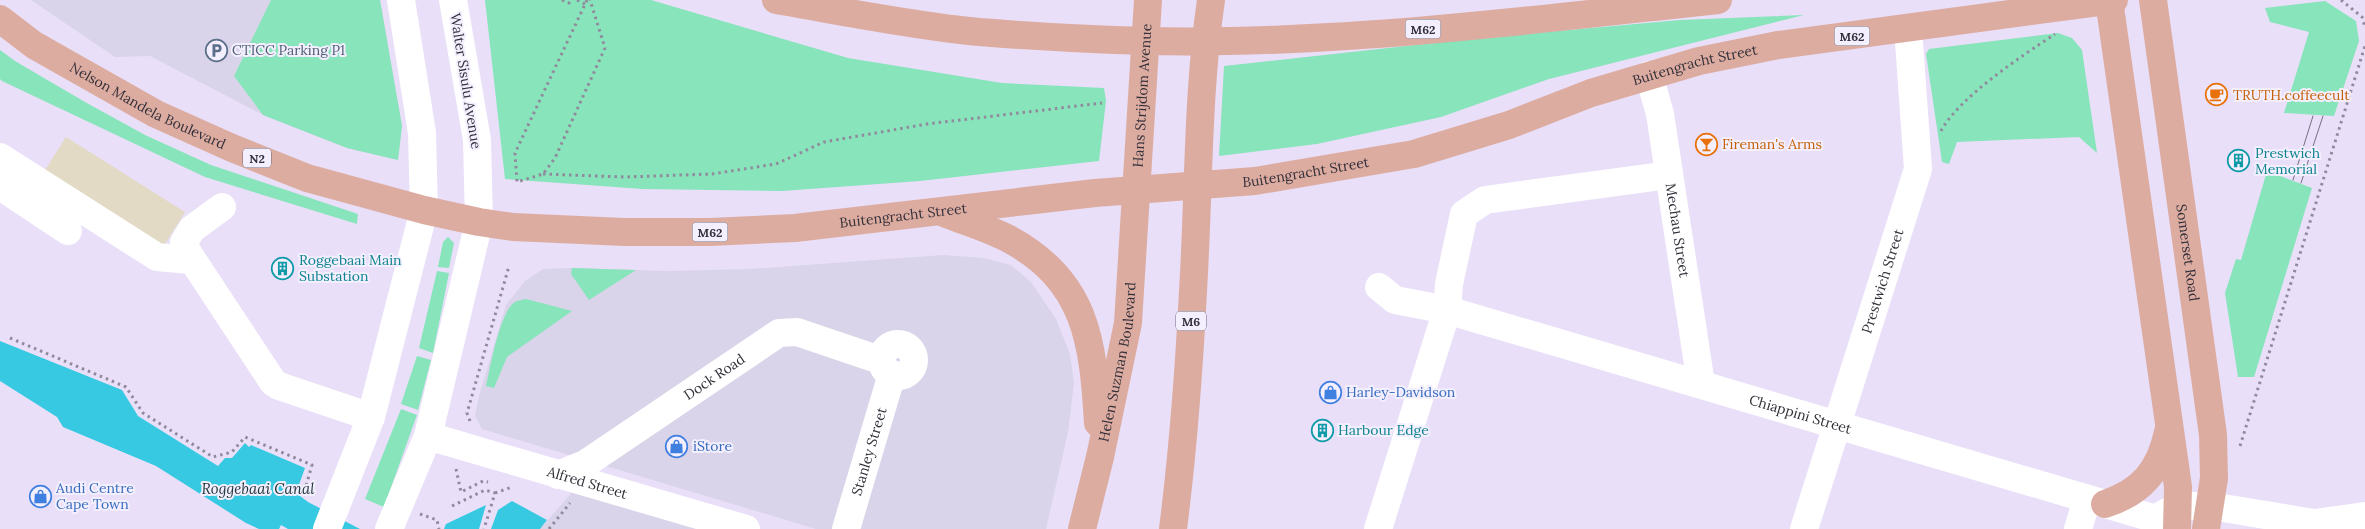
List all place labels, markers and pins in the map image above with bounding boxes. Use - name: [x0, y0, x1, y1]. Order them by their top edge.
- parking icon: CTICC Parking P1: [204, 38, 228, 62]
- place label: CTICC Parking P1: [232, 41, 345, 59]
- cafe icon: TRUTH.coffeecult: [2205, 83, 2229, 107]
- place label: TRUTH.coffeecult: [2233, 86, 2350, 104]
- bar icon: Fireman's Arms: [1694, 132, 1718, 156]
- place label: Fireman's Arms: [1722, 135, 1822, 153]
- place label: Prestwich Memorial: [2255, 144, 2320, 178]
- building icon: Prestwich Memorial: [2227, 149, 2251, 173]
- place label: Roggebaai Main Substation: [299, 251, 402, 285]
- building icon: Roggebaai Main Substation: [271, 256, 295, 280]
- shop icon: Harley-Davidson: [1318, 380, 1342, 404]
- place label: Harley-Davidson: [1346, 383, 1456, 401]
- building icon: Harbour Edge: [1310, 418, 1334, 442]
- place label: Harbour Edge: [1338, 421, 1429, 439]
- shop icon: iStore: [665, 434, 689, 458]
- place label: iStore: [693, 437, 732, 455]
- place label: Audi Centre Cape Town: [55, 479, 134, 513]
- shop icon: Audi Centre Cape Town: [28, 484, 52, 508]

